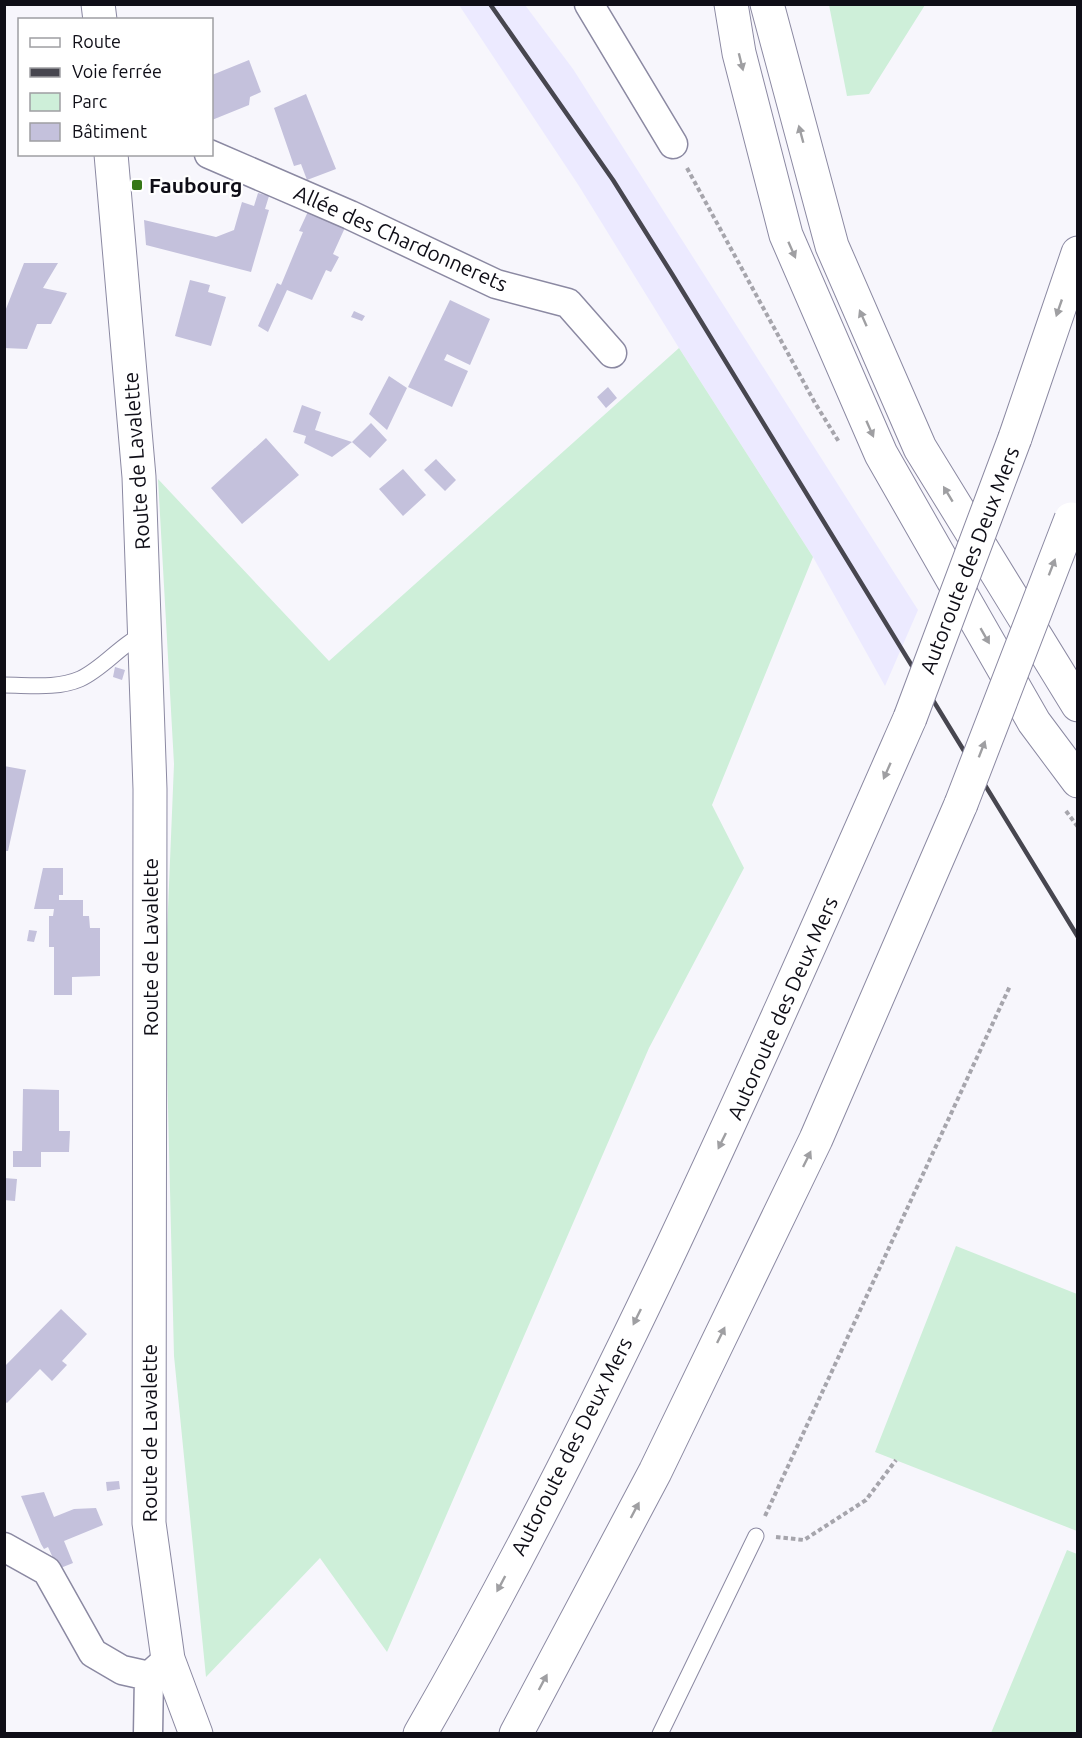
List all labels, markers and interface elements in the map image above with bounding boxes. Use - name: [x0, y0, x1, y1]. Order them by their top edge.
- legend: [18, 18, 213, 156]
- text: Route: [72, 31, 121, 51]
- one-way arrow: [737, 53, 747, 71]
- text: Voie ferrée: [72, 61, 162, 81]
- text: Parc: [72, 91, 107, 111]
- text: Bâtiment: [72, 121, 147, 141]
- one-way arrow: [796, 125, 806, 143]
- place label: Faubourg: [149, 173, 242, 197]
- marker: Faubourg: [130, 178, 144, 192]
- street label: Allée des Chardonnerets: [291, 180, 511, 296]
- one-way arrow: [788, 241, 797, 259]
- one-way arrow: [1053, 299, 1063, 317]
- one-way arrow: [859, 310, 868, 327]
- street label: Route de Lavalette: [118, 371, 154, 551]
- one-way arrow: [865, 420, 875, 438]
- street label: Autoroute des Deux Mers: [915, 443, 1023, 677]
- one-way arrow: [942, 486, 953, 502]
- one-way arrow: [1047, 558, 1057, 576]
- one-way arrow: [980, 628, 990, 645]
- one-way arrow: [978, 740, 988, 758]
- one-way arrow: [882, 763, 891, 780]
- street label: Route de Lavalette: [138, 858, 162, 1036]
- street label: Autoroute des Deux Mers: [722, 893, 842, 1123]
- one-way arrow: [717, 1133, 726, 1150]
- one-way arrow: [802, 1151, 811, 1168]
- one-way arrow: [632, 1308, 641, 1325]
- one-way arrow: [717, 1326, 726, 1343]
- street label: Autoroute des Deux Mers: [505, 1333, 637, 1559]
- street label: Route de Lavalette: [137, 1344, 161, 1522]
- one-way arrow: [630, 1501, 640, 1518]
- one-way arrow: [496, 1576, 506, 1593]
- one-way arrow: [538, 1673, 548, 1690]

